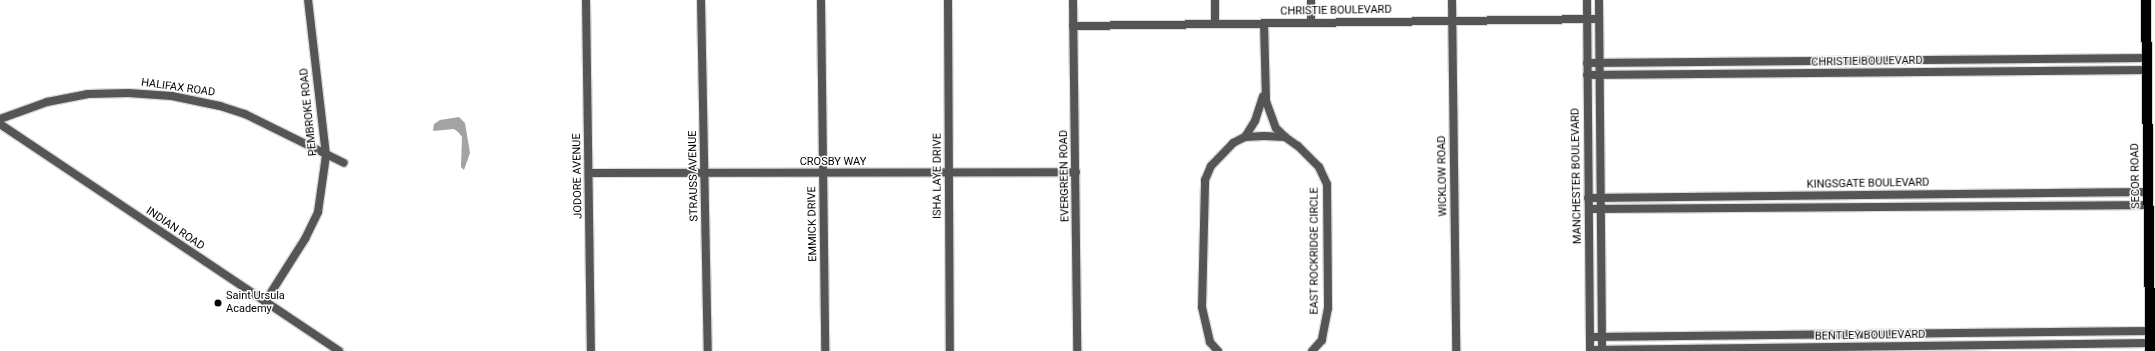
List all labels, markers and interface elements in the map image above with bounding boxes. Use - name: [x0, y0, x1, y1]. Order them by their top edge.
- street label: CHRISTIE BOULEVARD: [1280, 3, 1392, 19]
- street label: CHRISTIE BOULEVARD: [1811, 54, 1923, 70]
- street label: PEMBROKE ROAD: [298, 67, 320, 157]
- street label: HALIFAX ROAD: [140, 76, 216, 100]
- street label: MANCHESTER BOULEVARD: [1569, 108, 1585, 244]
- street label: STRAUSS AVENUE: [687, 130, 701, 222]
- street label: EVERGREEN ROAD: [1058, 130, 1072, 222]
- street label: JODORE AVENUE: [571, 133, 585, 219]
- street label: ISHA LAYE DRIVE: [931, 133, 945, 219]
- street label: WICKLOW ROAD: [1436, 135, 1450, 217]
- street label: SECOR ROAD: [2129, 143, 2143, 209]
- street label: CROSBY WAY: [800, 155, 866, 169]
- street label: KINGSGATE BOULEVARD: [1806, 176, 1930, 192]
- street label: EMMICK DRIVE: [806, 186, 820, 262]
- street label: EAST ROCKRIDGE CIRCLE: [1308, 187, 1322, 315]
- street label: INDIAN ROAD: [143, 205, 207, 253]
- place label: Saint Ursula Academy: [226, 290, 285, 316]
- marker: Saint Ursula Academy: [213, 298, 223, 308]
- street label: BENTLEY BOULEVARD: [1815, 328, 1925, 344]

